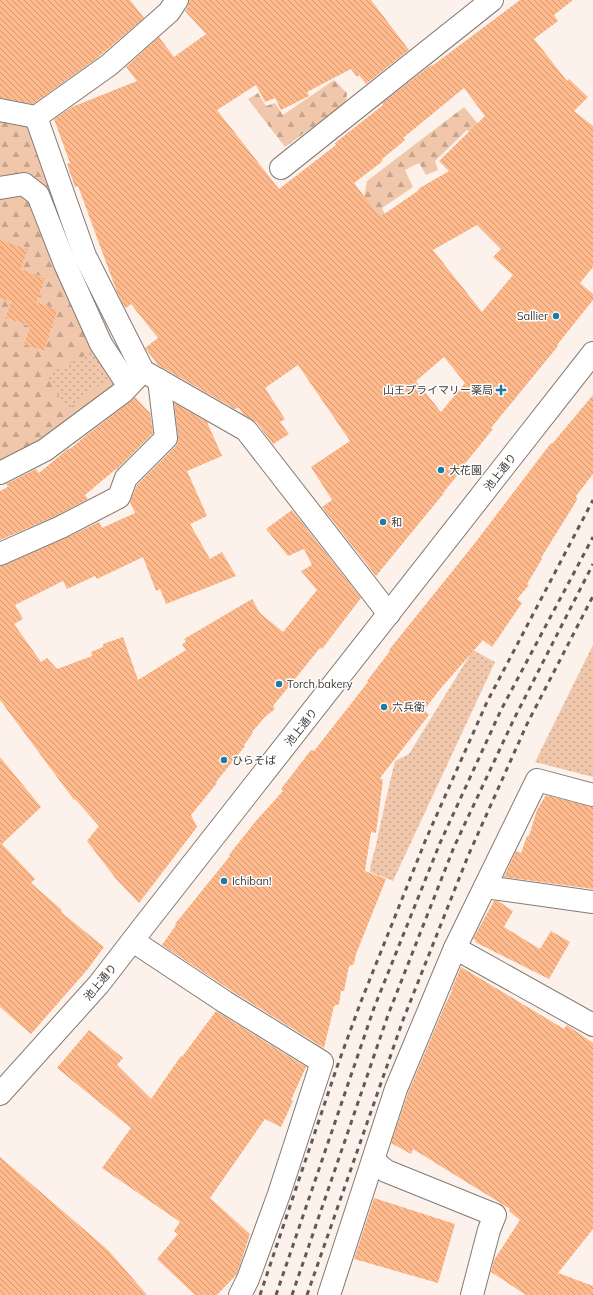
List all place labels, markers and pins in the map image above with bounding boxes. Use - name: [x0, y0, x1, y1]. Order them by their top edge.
- place label: Sallier: [517, 309, 548, 323]
- marker: Sallier: [551, 311, 561, 321]
- place label: 山王プライマリー薬局: [383, 383, 493, 397]
- marker: 山王プライマリー薬局: [496, 385, 506, 395]
- place label: 大花園: [449, 463, 482, 477]
- marker: 大花園: [436, 465, 446, 475]
- place label: 和: [391, 515, 402, 529]
- marker: 和: [378, 517, 388, 527]
- place label: Torch bakery: [287, 677, 353, 691]
- marker: Torch bakery: [274, 679, 284, 689]
- place label: 六兵衛: [392, 700, 425, 714]
- marker: 六兵衛: [379, 702, 389, 712]
- place label: ひらそば: [232, 753, 276, 767]
- marker: ひらそば: [219, 755, 229, 765]
- place label: Ichiban!: [232, 874, 272, 888]
- marker: Ichiban!: [219, 876, 229, 886]

